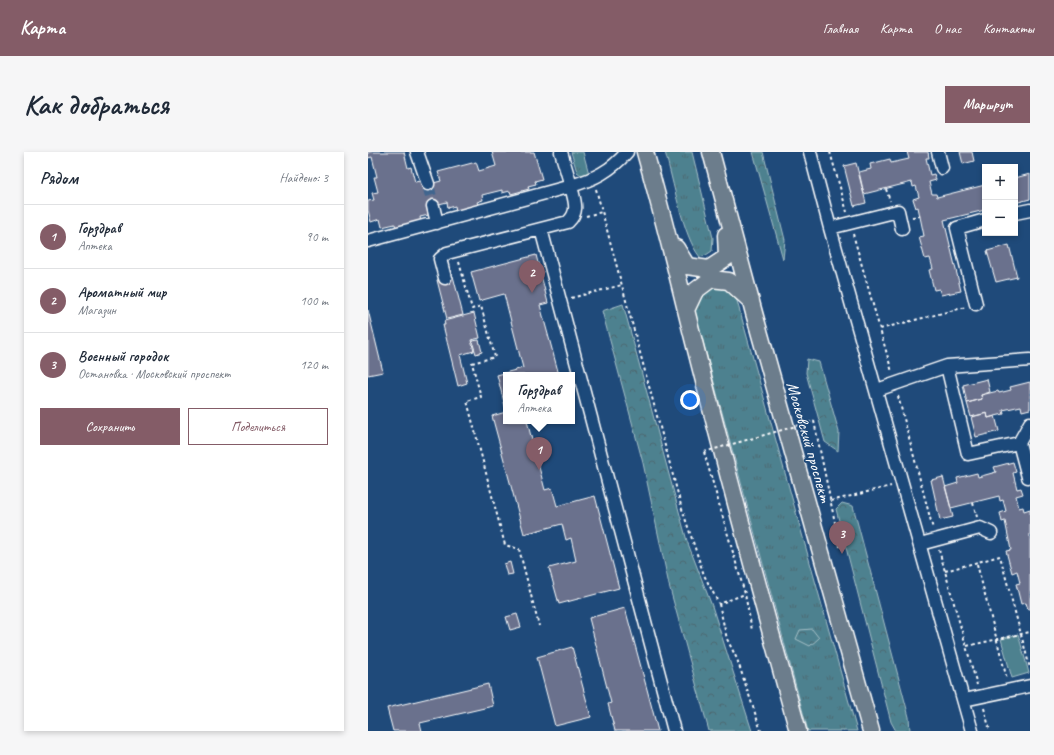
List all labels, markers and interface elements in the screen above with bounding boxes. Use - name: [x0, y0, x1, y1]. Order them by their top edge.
- text: Карта: [20, 16, 65, 40]
- text: Главная: [823, 20, 858, 37]
- text: Карта: [880, 20, 912, 37]
- text: О нас: [934, 20, 961, 37]
- text: Контакты: [983, 20, 1034, 37]
- button: Маршрут: [945, 86, 1030, 123]
- text: Как добраться: [24, 87, 169, 122]
- map controls: [982, 164, 1018, 236]
- button: +: [982, 164, 1018, 200]
- text: Рядом: [40, 168, 78, 189]
- text: Найдено: 3: [280, 170, 328, 186]
- button: −: [982, 200, 1018, 236]
- text: Горздрав: [78, 219, 121, 238]
- text: 1: [50, 229, 56, 245]
- text: 90 m: [306, 229, 328, 245]
- text: Аптека: [78, 238, 112, 254]
- pin: 2: [519, 260, 545, 293]
- text: Ароматный мир: [78, 283, 167, 302]
- text: 2: [50, 293, 56, 309]
- text: 100 m: [300, 293, 328, 309]
- text: Магазин: [78, 302, 116, 318]
- text: Военный городок: [78, 347, 168, 366]
- text: 3: [50, 357, 56, 373]
- text: 120 m: [300, 357, 328, 373]
- text: Остановка · Московский проспект: [78, 366, 231, 382]
- popup: [503, 372, 575, 424]
- street label: Московский проспект: [782, 379, 836, 505]
- text: Горздрав: [518, 381, 560, 400]
- your location: [680, 390, 700, 410]
- text: Аптека: [518, 400, 551, 416]
- button: Сохранить: [40, 408, 180, 445]
- button: Поделиться: [188, 408, 328, 445]
- pin: 1: [526, 437, 552, 470]
- pin: 3: [829, 521, 855, 554]

